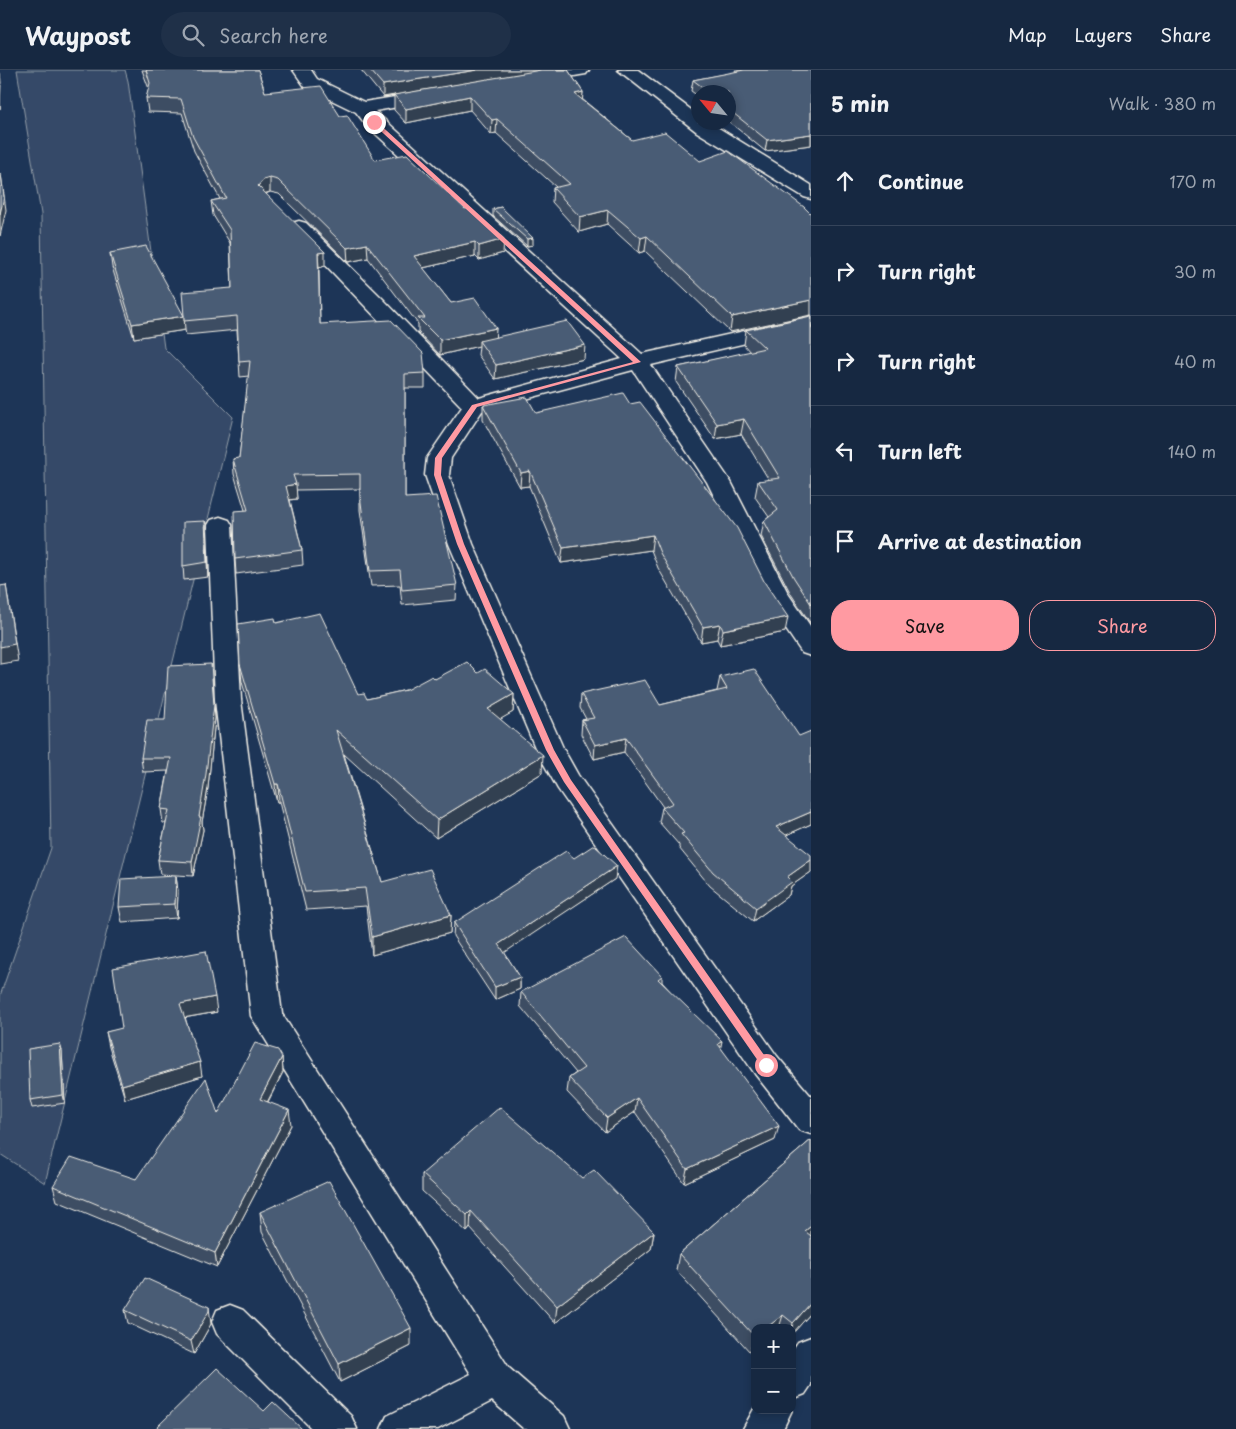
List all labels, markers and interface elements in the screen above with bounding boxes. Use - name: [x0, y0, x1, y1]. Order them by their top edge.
- search box: [161, 12, 511, 57]
- text: Waypost: [25, 17, 131, 53]
- icon: search: [179, 21, 207, 49]
- text: Search here: [219, 21, 328, 49]
- text: Map: [1008, 21, 1047, 48]
- text: Layers: [1075, 21, 1132, 48]
- text: Share: [1160, 21, 1211, 48]
- north arrow: [691, 85, 736, 130]
- text: 5 min: [831, 87, 889, 119]
- text: Walk · 380 m: [1109, 91, 1216, 115]
- route end: [363, 111, 386, 134]
- icon: ahead: [831, 167, 859, 195]
- text: Continue: [878, 167, 964, 195]
- text: 170 m: [1170, 169, 1216, 193]
- icon: right: [831, 257, 859, 285]
- text: Turn right: [878, 257, 976, 285]
- text: 30 m: [1174, 259, 1216, 283]
- icon: right: [831, 347, 859, 375]
- text: Turn right: [878, 347, 976, 375]
- text: 40 m: [1174, 349, 1216, 373]
- icon: left: [831, 437, 859, 465]
- text: Turn left: [878, 437, 962, 465]
- text: 140 m: [1168, 439, 1216, 463]
- icon: arrive: [831, 527, 859, 555]
- text: Arrive at destination: [878, 527, 1082, 555]
- button: Save: [831, 600, 1019, 651]
- button: Share: [1029, 600, 1216, 651]
- route start: [755, 1054, 778, 1077]
- map controls: [751, 1324, 796, 1414]
- button: +: [751, 1324, 796, 1369]
- button: −: [751, 1369, 796, 1414]

